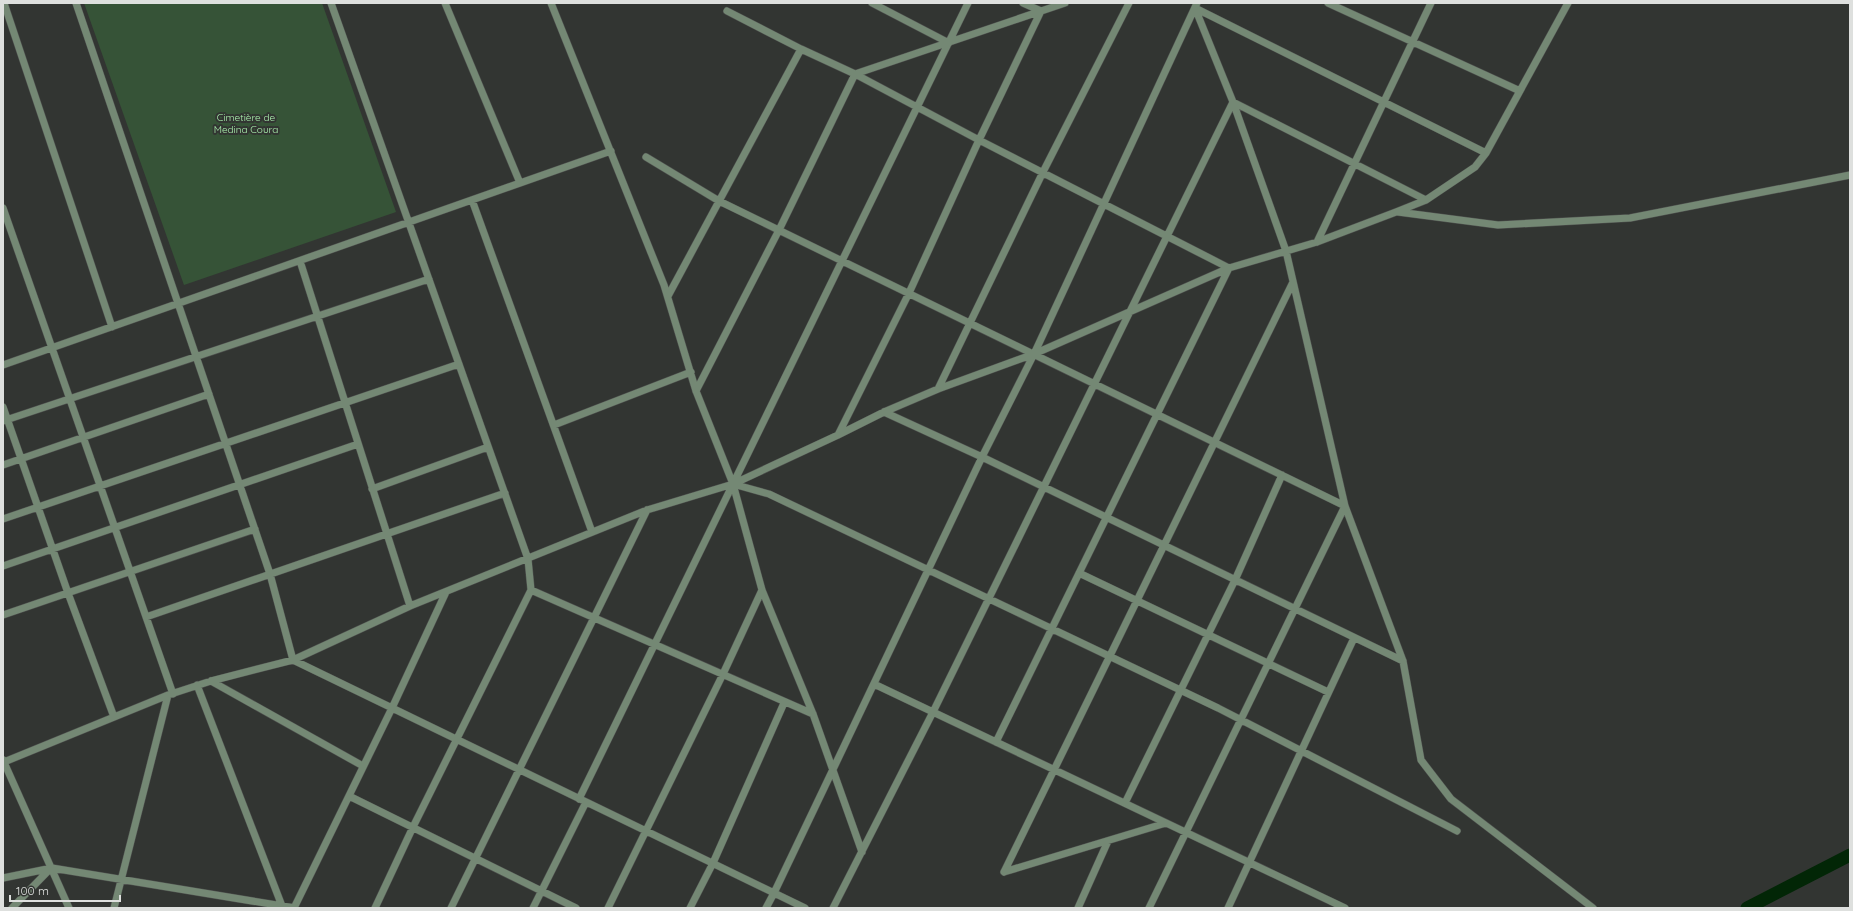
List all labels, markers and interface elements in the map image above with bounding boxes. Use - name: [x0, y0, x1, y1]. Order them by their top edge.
- park label: Cimetière de Medina Coura: [214, 111, 278, 136]
- scale bar: [10, 877, 120, 903]
- text: 100 m: [16, 883, 49, 898]

